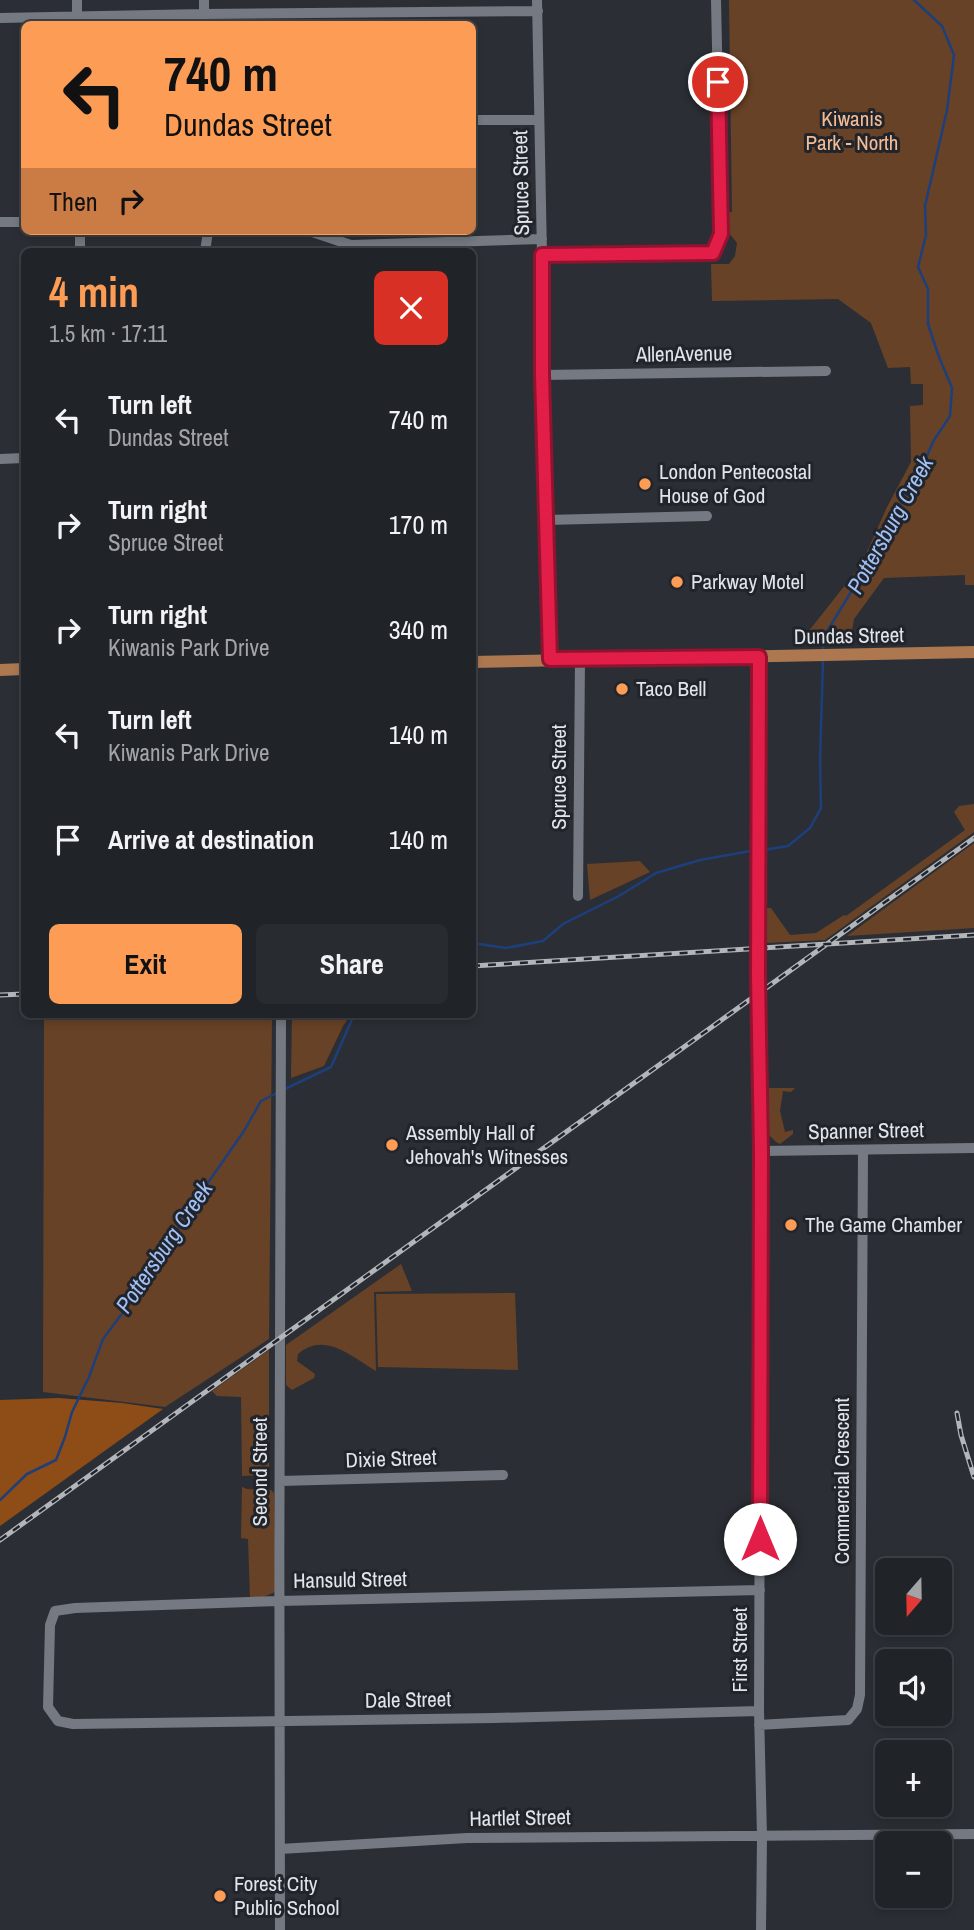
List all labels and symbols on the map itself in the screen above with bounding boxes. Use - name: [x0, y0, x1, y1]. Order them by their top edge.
- pin: [688, 52, 748, 112]
- park label: Kiwanis Park - North: [806, 104, 898, 157]
- street label: Spruce Street: [505, 130, 536, 236]
- street label: AllenAvenue: [635, 338, 732, 369]
- water label: Pottersburg Creek: [839, 449, 941, 599]
- place label: London Pentecostal House of God: [659, 457, 811, 510]
- marker: London Pentecostal House of God: [637, 476, 653, 492]
- place label: Parkway Motel: [691, 567, 804, 596]
- marker: Parkway Motel: [669, 574, 685, 590]
- street label: Dundas Street: [794, 620, 904, 651]
- place label: Taco Bell: [636, 674, 706, 703]
- marker: Taco Bell: [614, 681, 630, 697]
- street label: Spruce Street: [544, 724, 573, 830]
- street label: Spanner Street: [808, 1115, 924, 1146]
- place label: Assembly Hall of Jehovah's Witnesses: [405, 1118, 568, 1171]
- marker: Assembly Hall of Jehovah's Witnesses: [384, 1137, 400, 1153]
- water label: Pottersburg Creek: [108, 1173, 220, 1319]
- place label: The Game Chamber: [805, 1210, 962, 1239]
- marker: The Game Chamber: [783, 1217, 799, 1233]
- street label: Commercial Crescent: [827, 1398, 856, 1564]
- street label: Second Street: [245, 1417, 274, 1527]
- street label: Dixie Street: [345, 1442, 437, 1475]
- position arrow: [723, 1502, 797, 1576]
- north arrow: [875, 1558, 952, 1634]
- street label: Hansuld Street: [293, 1564, 407, 1595]
- street label: First Street: [725, 1607, 754, 1693]
- street label: Dale Street: [365, 1684, 452, 1715]
- street label: Hartlet Street: [469, 1802, 571, 1833]
- place label: Forest City Public School: [234, 1869, 339, 1922]
- marker: Forest City Public School: [212, 1888, 228, 1904]

